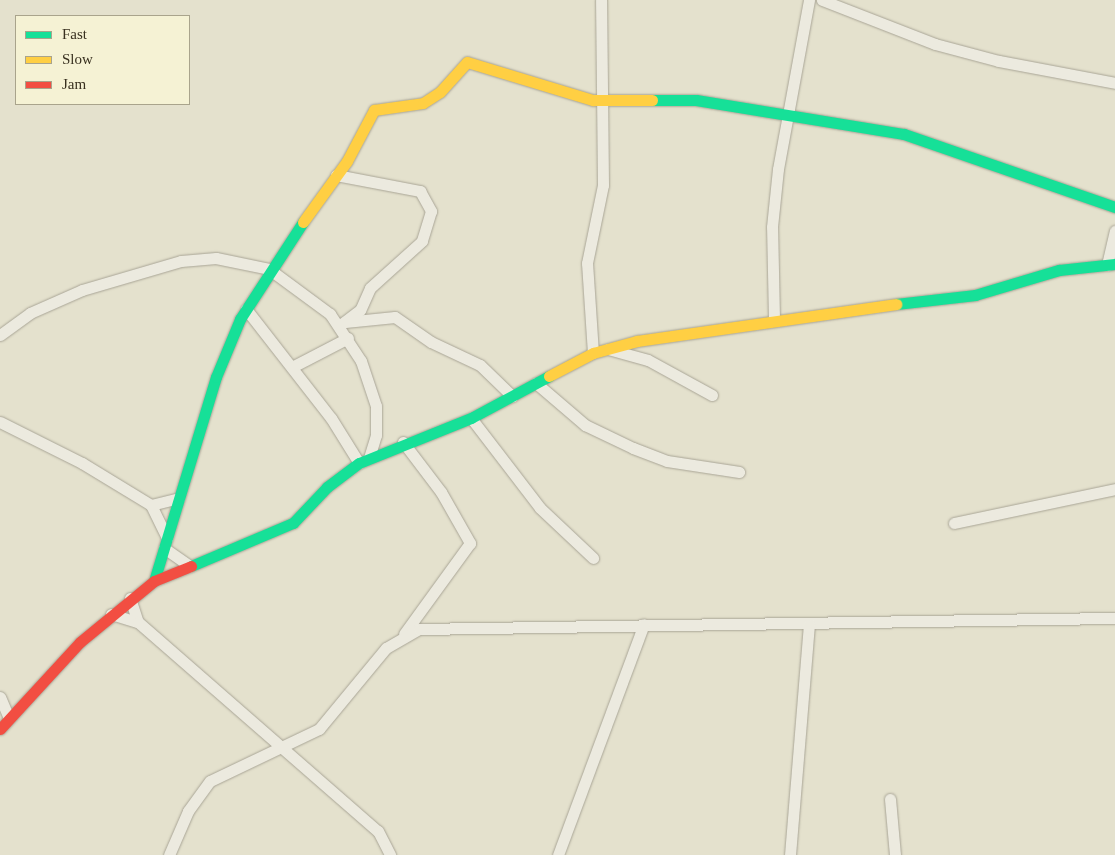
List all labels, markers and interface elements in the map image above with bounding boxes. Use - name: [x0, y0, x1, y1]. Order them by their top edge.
- legend: [15, 15, 190, 105]
- text: Fast: [62, 26, 87, 42]
- text: Slow: [62, 51, 93, 67]
- text: Jam: [62, 76, 86, 92]

